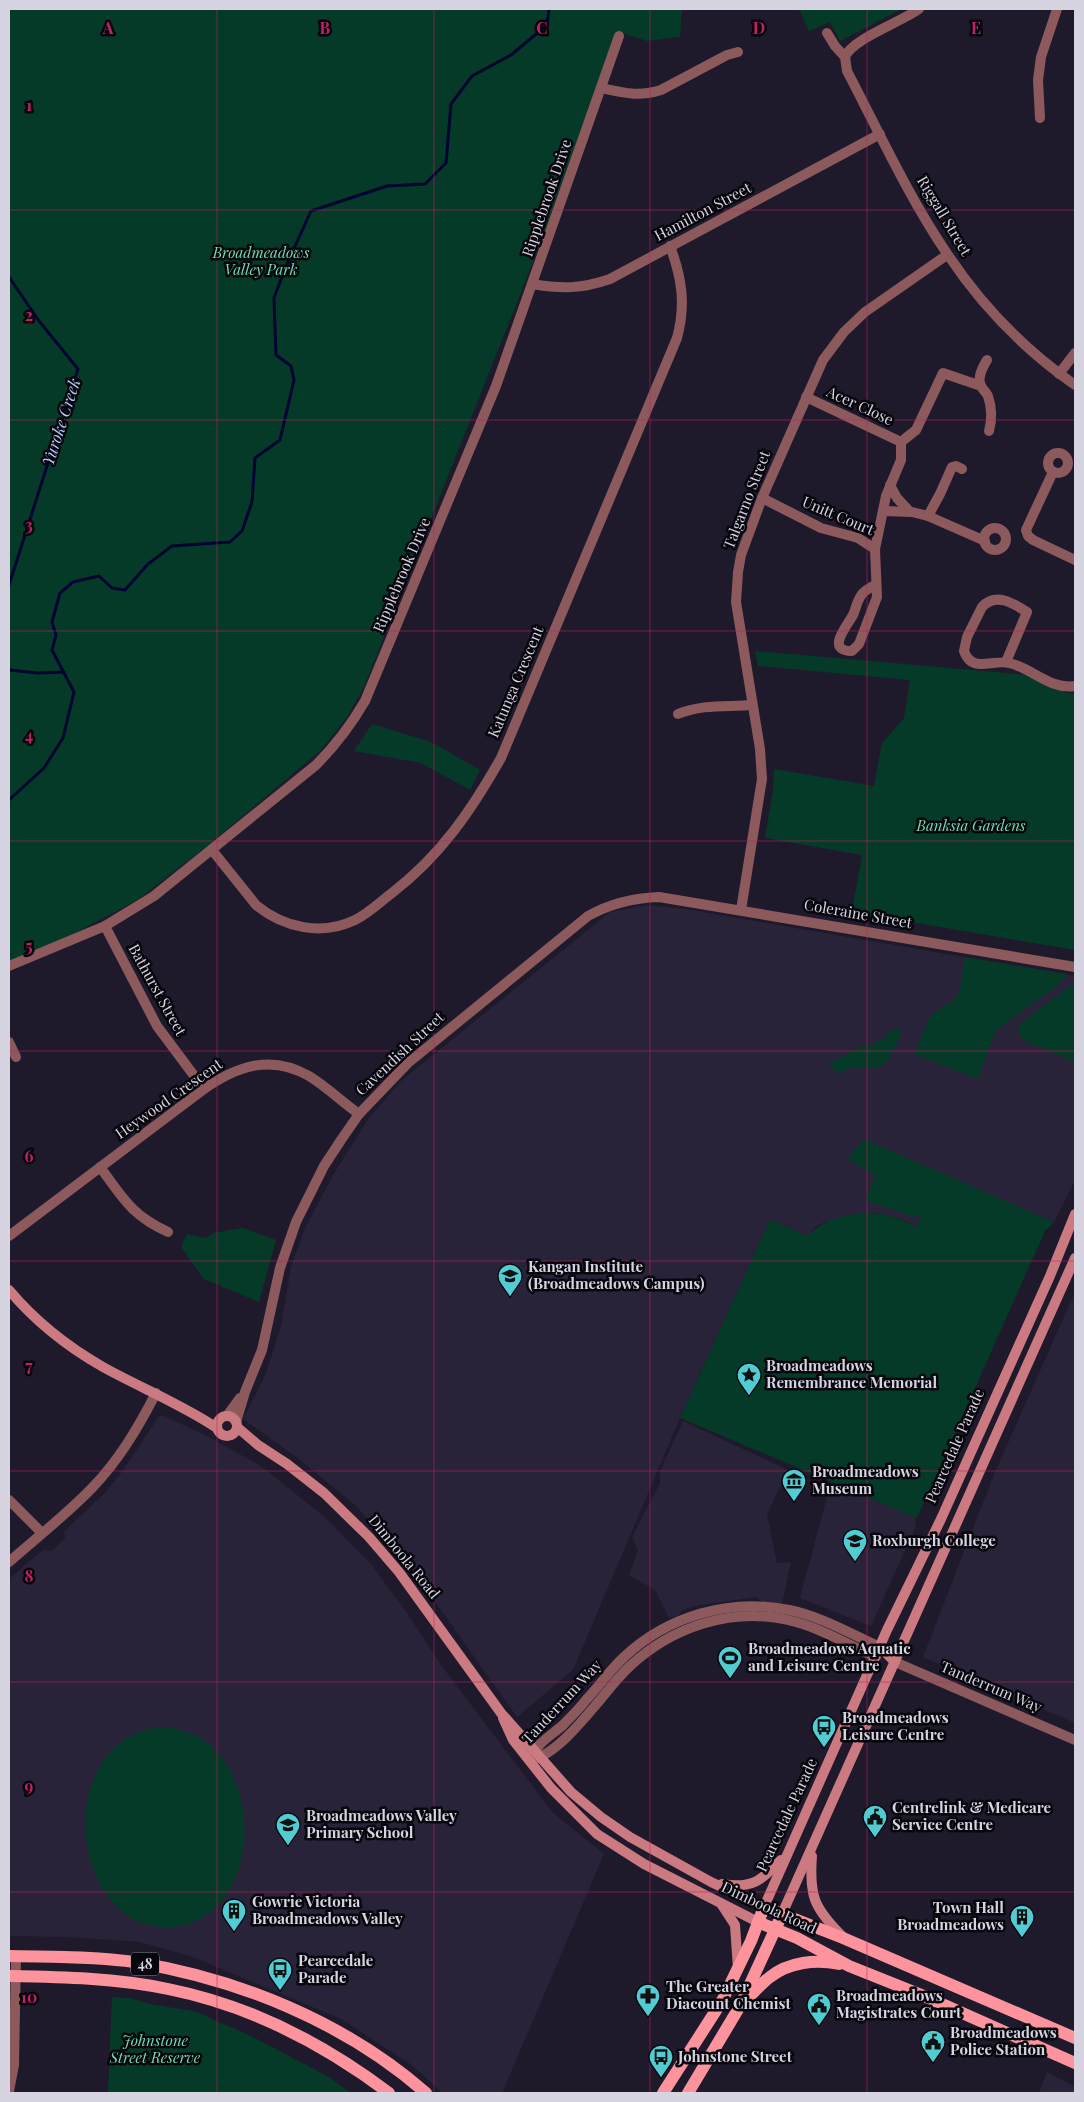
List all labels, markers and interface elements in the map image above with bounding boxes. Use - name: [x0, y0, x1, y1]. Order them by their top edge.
- text: A: [102, 17, 114, 38]
- text: B: [320, 17, 331, 38]
- text: C: [536, 17, 548, 38]
- text: D: [753, 17, 765, 38]
- text: E: [971, 17, 981, 38]
- text: 1: [26, 94, 32, 115]
- street label: Ripplebrook Drive: [517, 136, 576, 259]
- street label: Riggall Street: [913, 172, 977, 260]
- street label: Hamilton Street: [650, 177, 755, 245]
- park label: Broadmeadows Valley Park: [212, 242, 310, 279]
- text: 2: [25, 304, 33, 325]
- water label: Yuroke Creek: [37, 375, 85, 468]
- street label: Acer Close: [823, 381, 897, 429]
- street label: Talgarno Street: [718, 447, 774, 552]
- street label: Unitt Court: [799, 491, 878, 539]
- text: 3: [25, 514, 33, 535]
- street label: Ripplebrook Drive: [368, 514, 434, 635]
- street label: Katunga Crescent: [483, 622, 548, 740]
- text: 4: [25, 724, 33, 745]
- park label: Banksia Gardens: [915, 815, 1026, 835]
- street label: Coleraine Street: [803, 894, 914, 932]
- text: 5: [25, 935, 33, 956]
- street label: Bathurst Street: [124, 940, 192, 1040]
- street label: Cavendish Street: [351, 1007, 448, 1099]
- street label: Heywood Crescent: [111, 1053, 227, 1143]
- text: 6: [25, 1145, 34, 1166]
- place label: Kangan Institute (Broadmeadows Campus): [528, 1256, 705, 1293]
- school or university icon: Kangan Institute (Broadmeadows Campus): [497, 1263, 523, 1297]
- text: 7: [25, 1355, 33, 1376]
- place label: Broadmeadows Remembrance Memorial: [766, 1355, 937, 1392]
- place icon: Broadmeadows Remembrance Memorial: [736, 1362, 762, 1396]
- street label: Pearcedale Parade: [920, 1385, 988, 1506]
- place label: Broadmeadows Museum: [812, 1461, 919, 1498]
- museum icon: Broadmeadows Museum: [781, 1468, 807, 1502]
- street label: Dimboola Road: [365, 1510, 445, 1603]
- school or university icon: Roxburgh College: [842, 1528, 868, 1562]
- place label: Roxburgh College: [872, 1530, 996, 1550]
- text: 8: [25, 1565, 34, 1586]
- place label: Broadmeadows Aquatic and Leisure Centre: [748, 1638, 911, 1675]
- sports icon: Broadmeadows Aquatic and Leisure Centre: [717, 1645, 743, 1679]
- street label: Tanderrum Way: [517, 1655, 606, 1748]
- street label: Tanderrum Way: [938, 1656, 1046, 1717]
- place label: Broadmeadows Leisure Centre: [842, 1707, 949, 1744]
- bus stop icon: Broadmeadows Leisure Centre: [811, 1714, 837, 1748]
- street label: Pearcedale Parade: [751, 1755, 821, 1875]
- text: 9: [25, 1775, 34, 1796]
- place label: Centrelink & Medicare Service Centre: [892, 1797, 1052, 1834]
- public building icon: Centrelink & Medicare Service Centre: [862, 1804, 888, 1838]
- place label: Broadmeadows Valley Primary School: [306, 1805, 457, 1842]
- school or university icon: Broadmeadows Valley Primary School: [275, 1812, 301, 1846]
- street label: Dimboola Road: [719, 1876, 820, 1938]
- place label: Gowrie Victoria Broadmeadows Valley: [252, 1891, 403, 1928]
- place label: Town Hall Broadmeadows: [897, 1897, 1004, 1934]
- building icon: Gowrie Victoria Broadmeadows Valley: [221, 1898, 247, 1932]
- building icon: Town Hall Broadmeadows: [1009, 1904, 1035, 1938]
- place label: Pearcedale Parade: [298, 1950, 374, 1987]
- road number: 48: [131, 1952, 159, 1976]
- bus stop icon: Pearcedale Parade: [267, 1957, 293, 1991]
- place label: The Greater Diacount Chemist: [666, 1976, 791, 2013]
- pharmacy icon: The Greater Diacount Chemist: [635, 1983, 661, 2017]
- place label: Broadmeadows Magistrates Court: [836, 1985, 962, 2022]
- text: 10: [21, 1986, 37, 2007]
- public building icon: Broadmeadows Magistrates Court: [806, 1992, 832, 2026]
- place label: Broadmeadows Police Station: [950, 2022, 1057, 2059]
- public building icon: Broadmeadows Police Station: [920, 2029, 946, 2063]
- park label: Johnstone Street Reserve: [109, 2030, 201, 2067]
- bus stop icon: Johnstone Street: [648, 2044, 674, 2078]
- place label: Johnstone Street: [677, 2046, 793, 2066]

